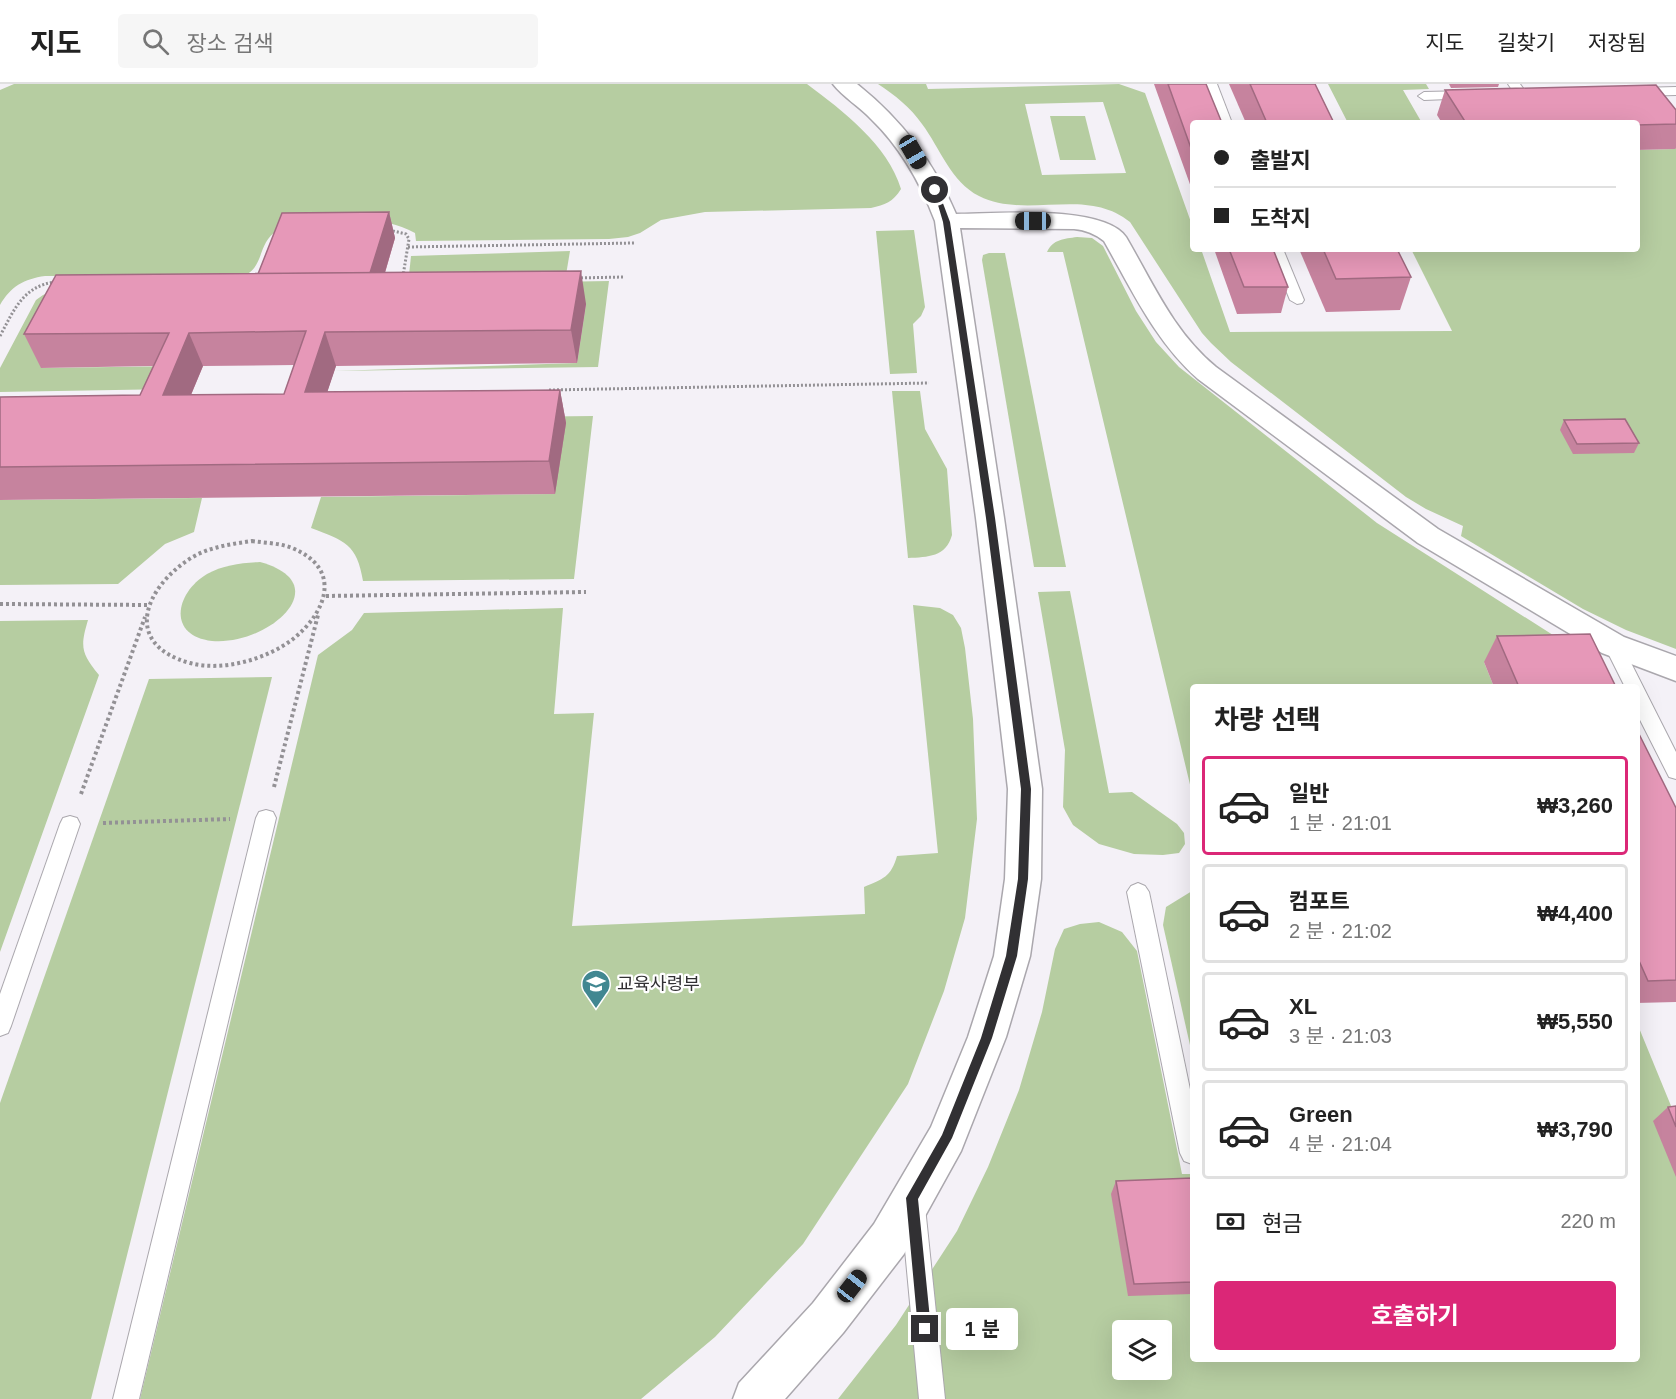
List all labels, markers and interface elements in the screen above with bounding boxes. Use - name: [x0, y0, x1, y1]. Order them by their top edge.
- search box: [118, 14, 538, 68]
- icon: search: [139, 25, 172, 58]
- text: 지도: [30, 28, 82, 59]
- text: 장소 검색: [187, 31, 274, 56]
- text: 지도: [1425, 31, 1464, 54]
- text: 길찾기: [1497, 31, 1555, 54]
- text: 저장됨: [1588, 31, 1646, 54]
- car: [896, 132, 930, 172]
- text: 출발지: [1250, 148, 1311, 173]
- route start: [921, 176, 948, 203]
- text: 도착지: [1250, 206, 1311, 231]
- car: [1015, 212, 1051, 230]
- text: 차량 선택: [1214, 705, 1321, 735]
- icon: car: [1217, 779, 1271, 833]
- text: 일반: [1289, 781, 1329, 806]
- text: ₩3,260: [1537, 793, 1613, 818]
- text: 1 분 · 21:01: [1289, 812, 1392, 834]
- icon: car: [1217, 887, 1271, 941]
- text: 컴포트: [1289, 889, 1350, 914]
- text: ₩4,400: [1537, 901, 1613, 926]
- text: 2 분 · 21:02: [1289, 920, 1392, 942]
- school or university icon: 교육사령부: [580, 968, 612, 1010]
- place label: 교육사령부: [617, 974, 700, 994]
- text: XL: [1289, 994, 1317, 1019]
- icon: car: [1217, 995, 1271, 1049]
- text: ₩5,550: [1537, 1009, 1613, 1034]
- text: 3 분 · 21:03: [1289, 1025, 1392, 1047]
- text: Green: [1289, 1102, 1353, 1127]
- icon: car: [1217, 1103, 1271, 1157]
- text: ₩3,790: [1537, 1117, 1613, 1142]
- text: 4 분 · 21:04: [1289, 1133, 1392, 1155]
- icon: cash: [1214, 1205, 1247, 1238]
- text: 220 m: [1560, 1210, 1616, 1232]
- text: 현금: [1262, 1211, 1302, 1236]
- car: [834, 1266, 870, 1306]
- button: 호출하기: [1214, 1281, 1616, 1350]
- callout: 1 분: [946, 1308, 1018, 1350]
- route end: [911, 1315, 938, 1342]
- text: 1 분: [964, 1318, 1000, 1340]
- map controls: [1112, 1320, 1172, 1380]
- button: layers: [1112, 1320, 1172, 1380]

